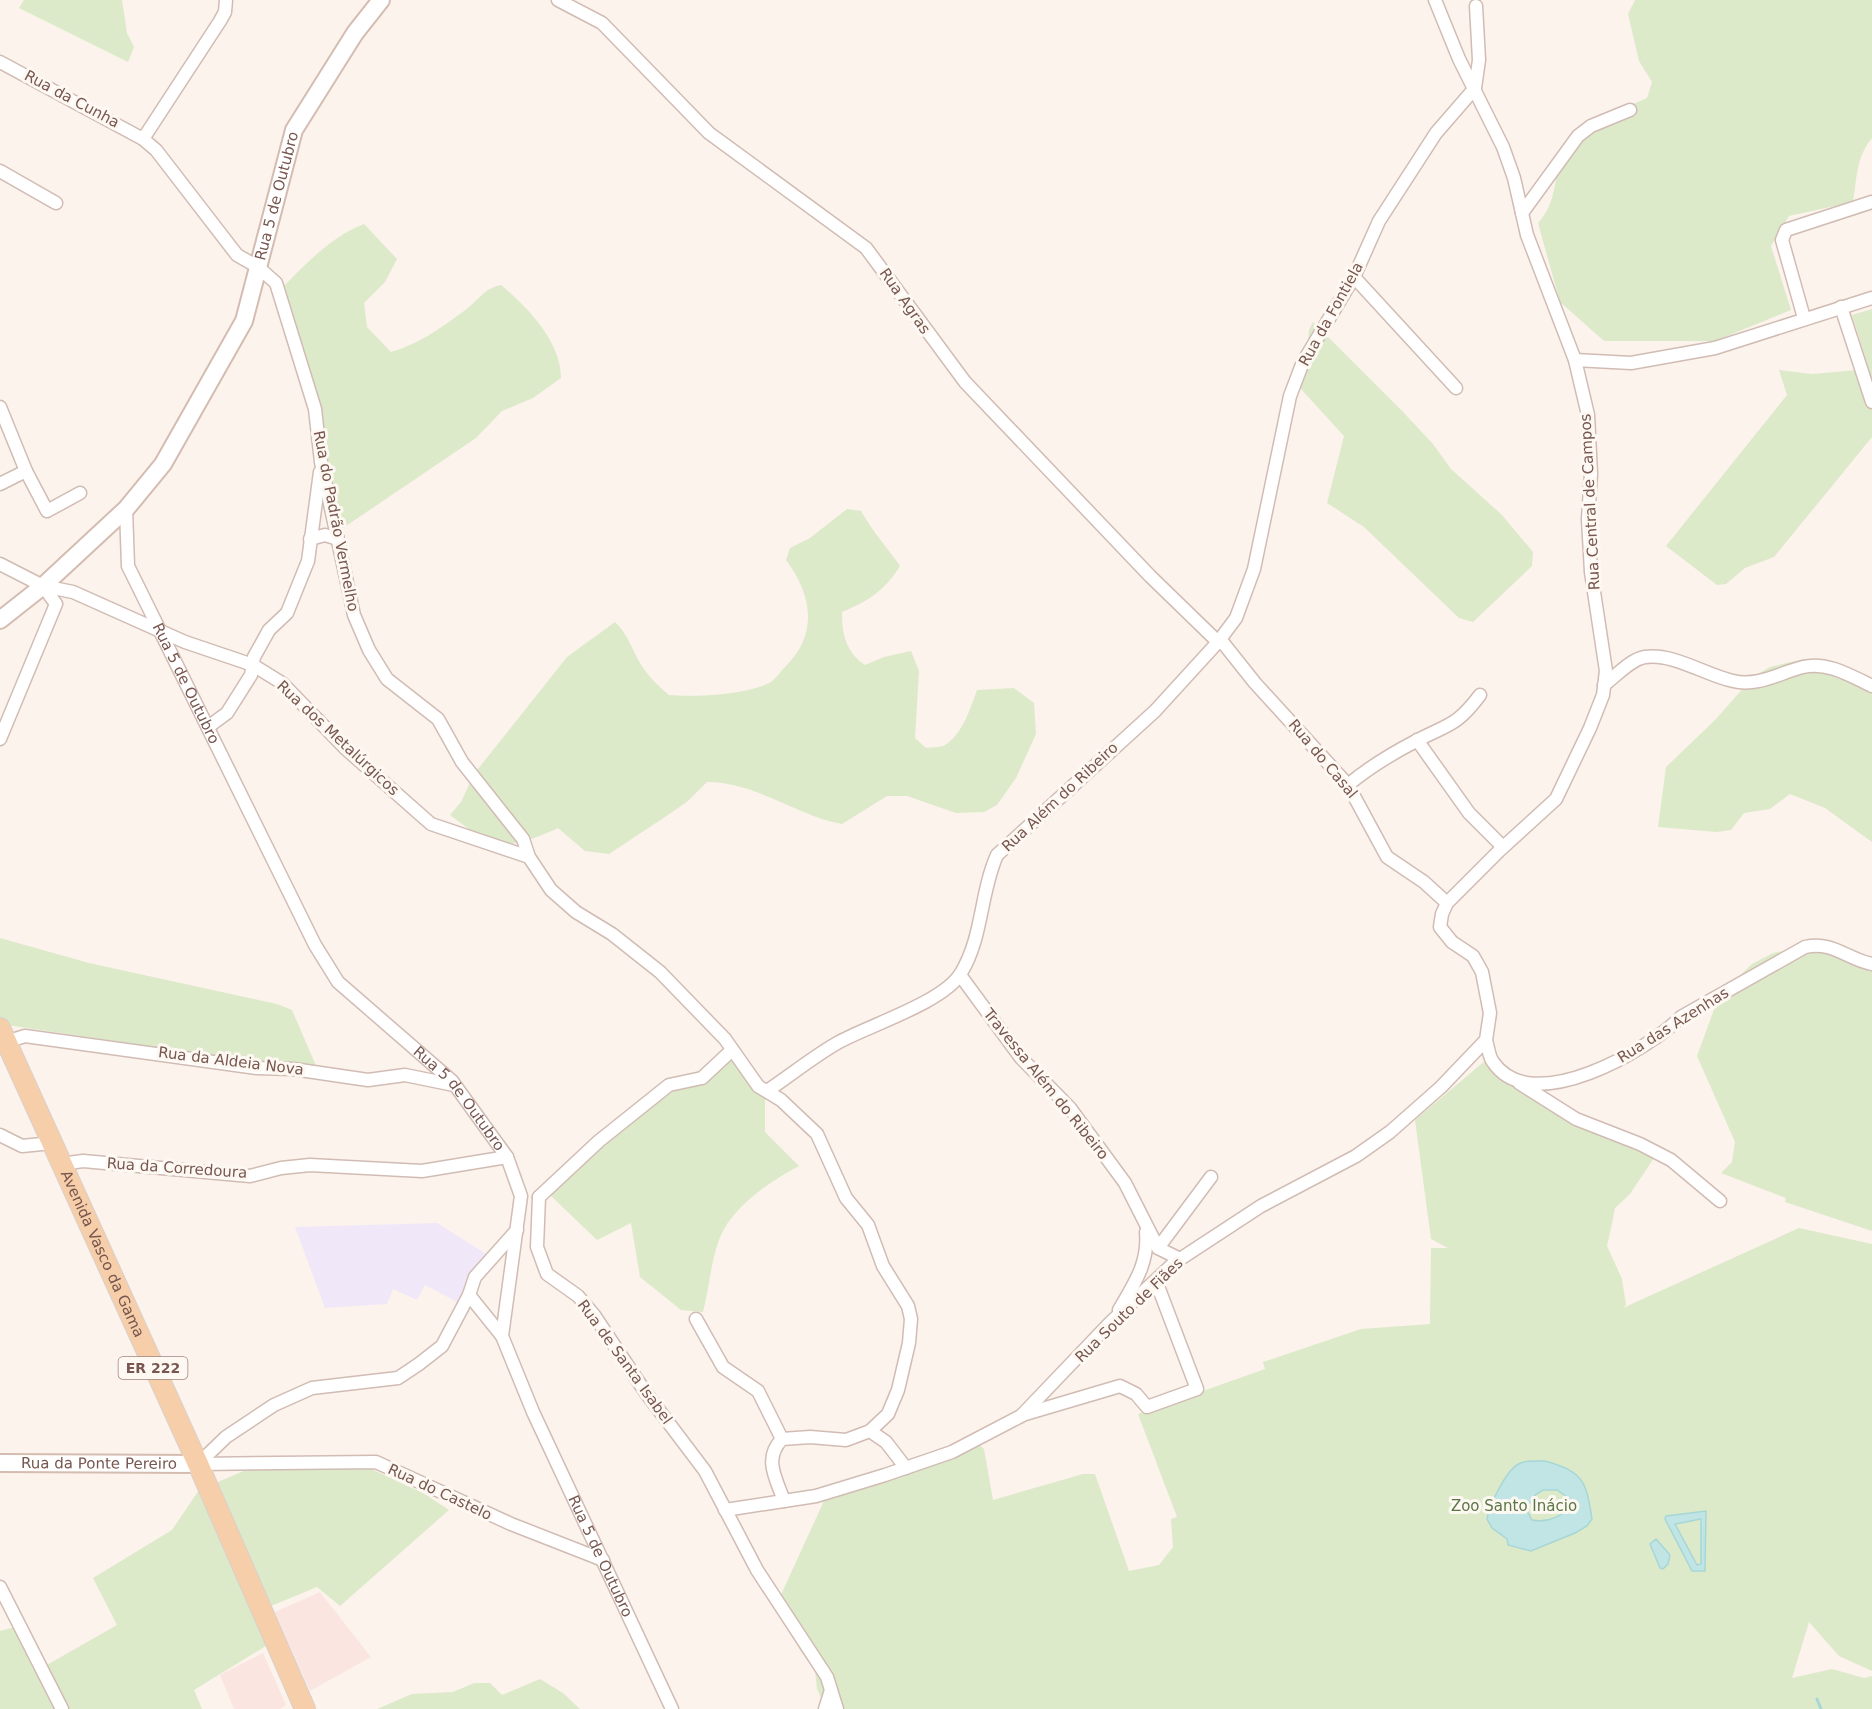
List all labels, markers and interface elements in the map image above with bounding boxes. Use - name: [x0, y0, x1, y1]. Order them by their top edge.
- street label: Rua da Cunha: [21, 66, 123, 132]
- street label: Rua 5 de Outubro: [251, 130, 302, 262]
- street label: Rua da Fontiela: [1295, 259, 1367, 369]
- street label: Rua Agras: [876, 265, 934, 338]
- street label: Rua Central de Campos: [1576, 413, 1604, 591]
- street label: Rua do Padrão Vermelho: [310, 429, 362, 613]
- street label: Rua 5 de Outubro: [149, 620, 223, 747]
- street label: Rua dos Metalúrgicos: [273, 677, 403, 799]
- street label: Rua do Casal: [1285, 716, 1361, 802]
- street label: Rua Além do Ribeiro: [998, 739, 1122, 855]
- street label: Rua das Azenhas: [1614, 983, 1732, 1067]
- street label: Travessa Além do Ribeiro: [979, 1004, 1112, 1163]
- street label: Rua 5 de Outubro: [410, 1042, 509, 1154]
- street label: Rua da Aldeia Nova: [157, 1043, 305, 1079]
- street label: Rua da Corredoura: [106, 1154, 248, 1182]
- street label: Avenida Vasco da Gama: [57, 1168, 148, 1340]
- street label: Rua Souto de Fiães: [1071, 1254, 1187, 1366]
- street label: Rua de Santa Isabel: [574, 1296, 676, 1428]
- road number: ER 222: [118, 1357, 188, 1379]
- street label: Rua da Ponte Pereiro: [21, 1454, 177, 1473]
- street label: Rua do Castelo: [385, 1460, 495, 1524]
- street label: Rua 5 de Outubro: [564, 1492, 637, 1620]
- park label: Zoo Santo Inácio: [1451, 1497, 1577, 1515]

